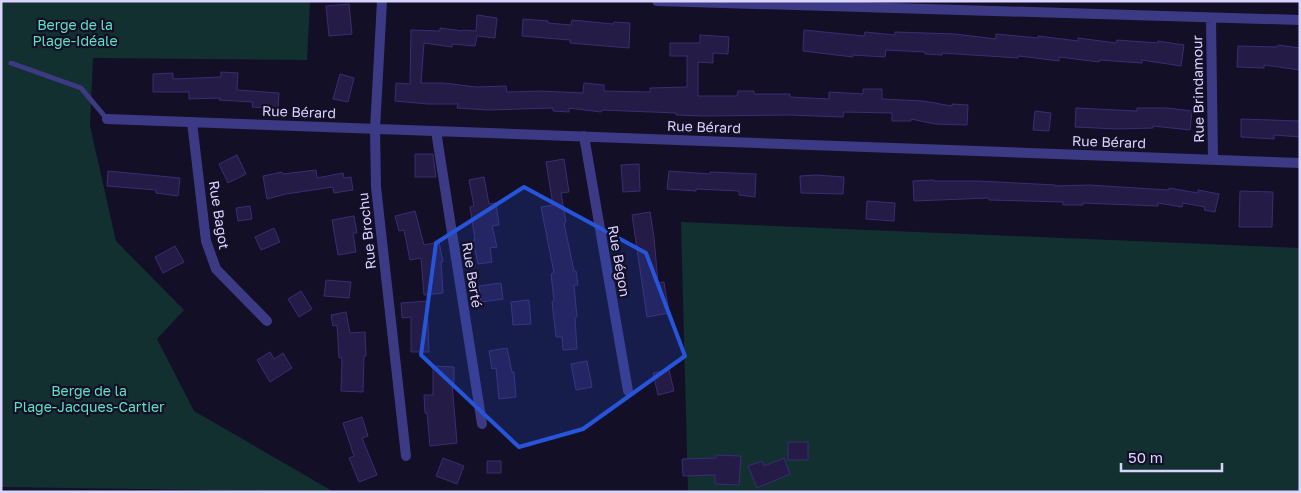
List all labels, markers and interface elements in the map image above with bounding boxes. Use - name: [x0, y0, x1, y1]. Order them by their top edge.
- park label: Berge de la Plage-Idéale: [32, 16, 118, 49]
- street label: Rue Brindamour: [1188, 34, 1207, 143]
- street label: Rue Bérard: [262, 102, 336, 121]
- street label: Rue Bérard: [667, 117, 741, 136]
- street label: Rue Bérard: [1072, 132, 1146, 151]
- street label: Rue Bagot: [206, 179, 233, 250]
- street label: Rue Brochu: [354, 192, 379, 270]
- street label: Rue Bégon: [605, 224, 634, 298]
- street label: Rue Berté: [459, 241, 486, 309]
- park label: Berge de la Plage-Jacques-Cartier: [14, 382, 165, 415]
- scale bar: [1121, 440, 1222, 472]
- text: 50 m: [1128, 448, 1163, 466]

